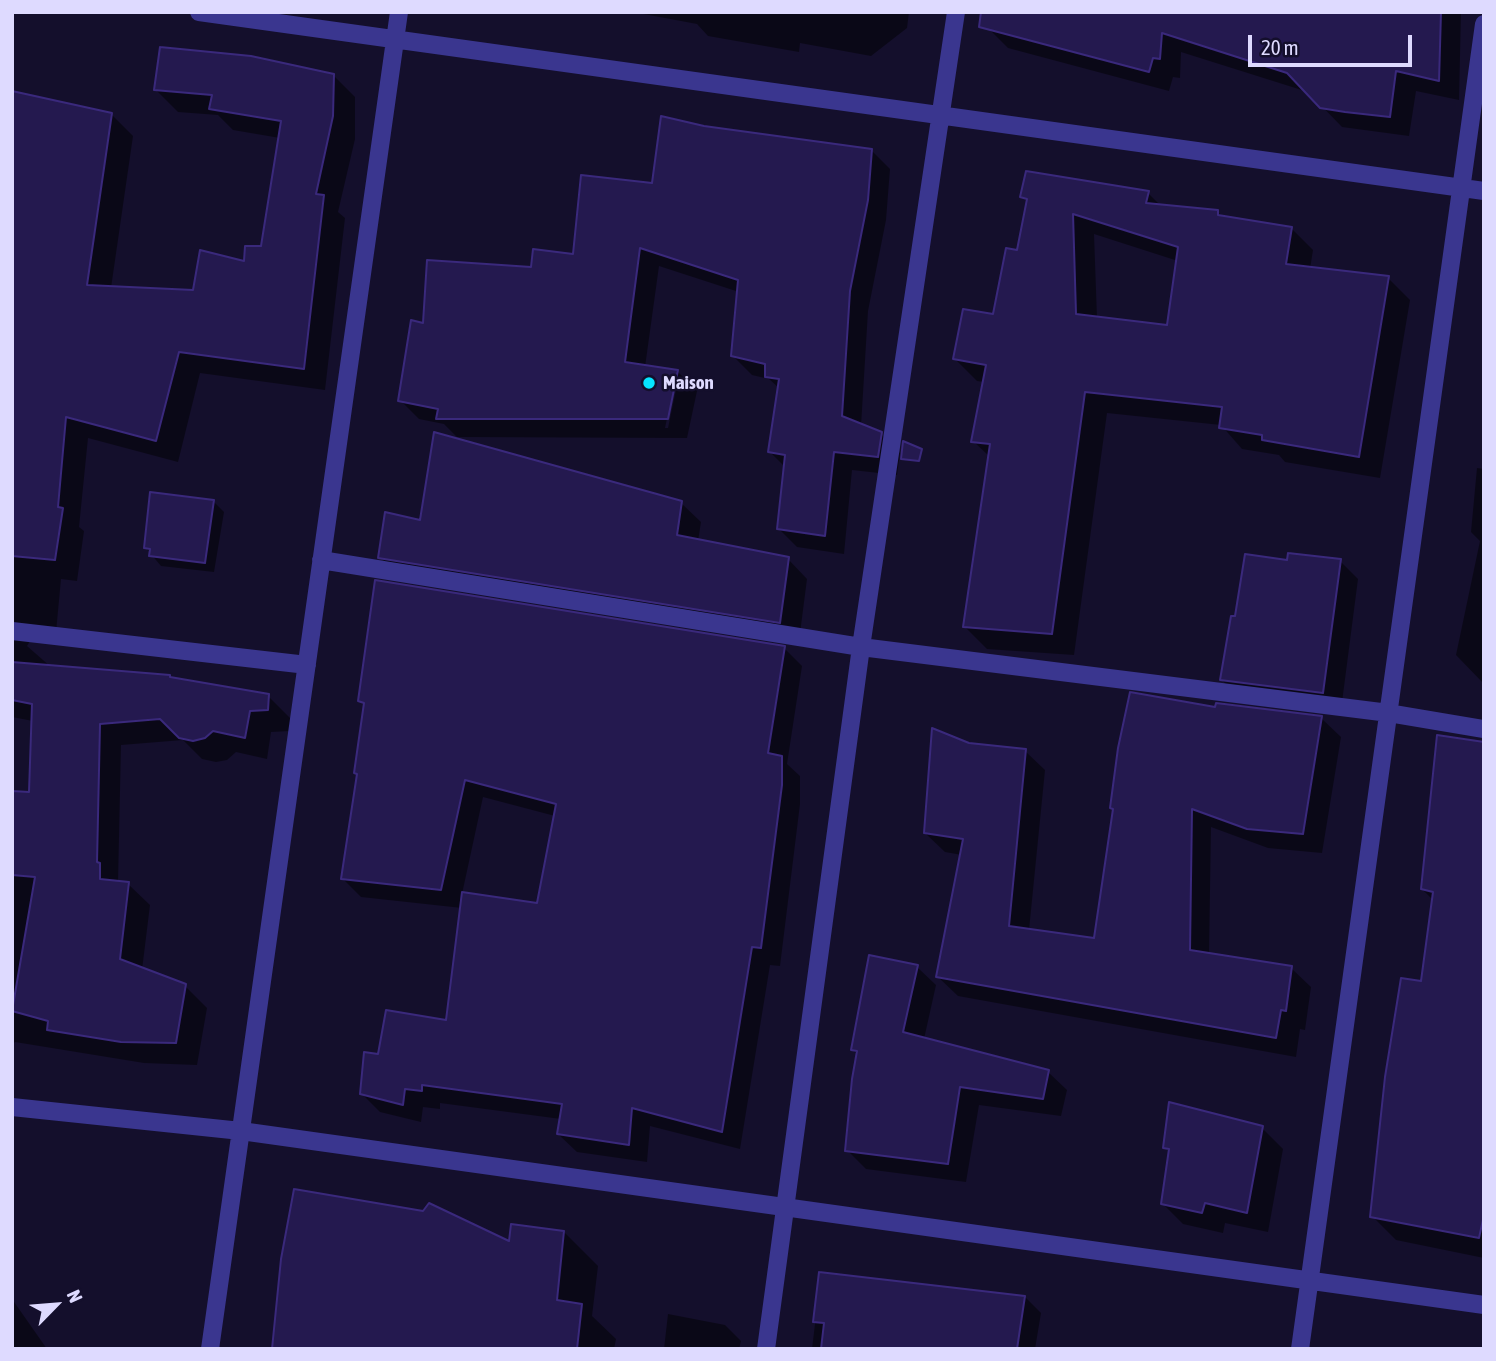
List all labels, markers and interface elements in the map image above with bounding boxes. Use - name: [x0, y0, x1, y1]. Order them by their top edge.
- scale bar: [1251, 21, 1416, 65]
- text: 20 m: [1261, 35, 1299, 59]
- place label: Maison: [663, 372, 714, 394]
- marker: Maison: [641, 375, 657, 391]
- north arrow: [21, 1270, 91, 1340]
- text: N: [63, 1286, 87, 1306]

